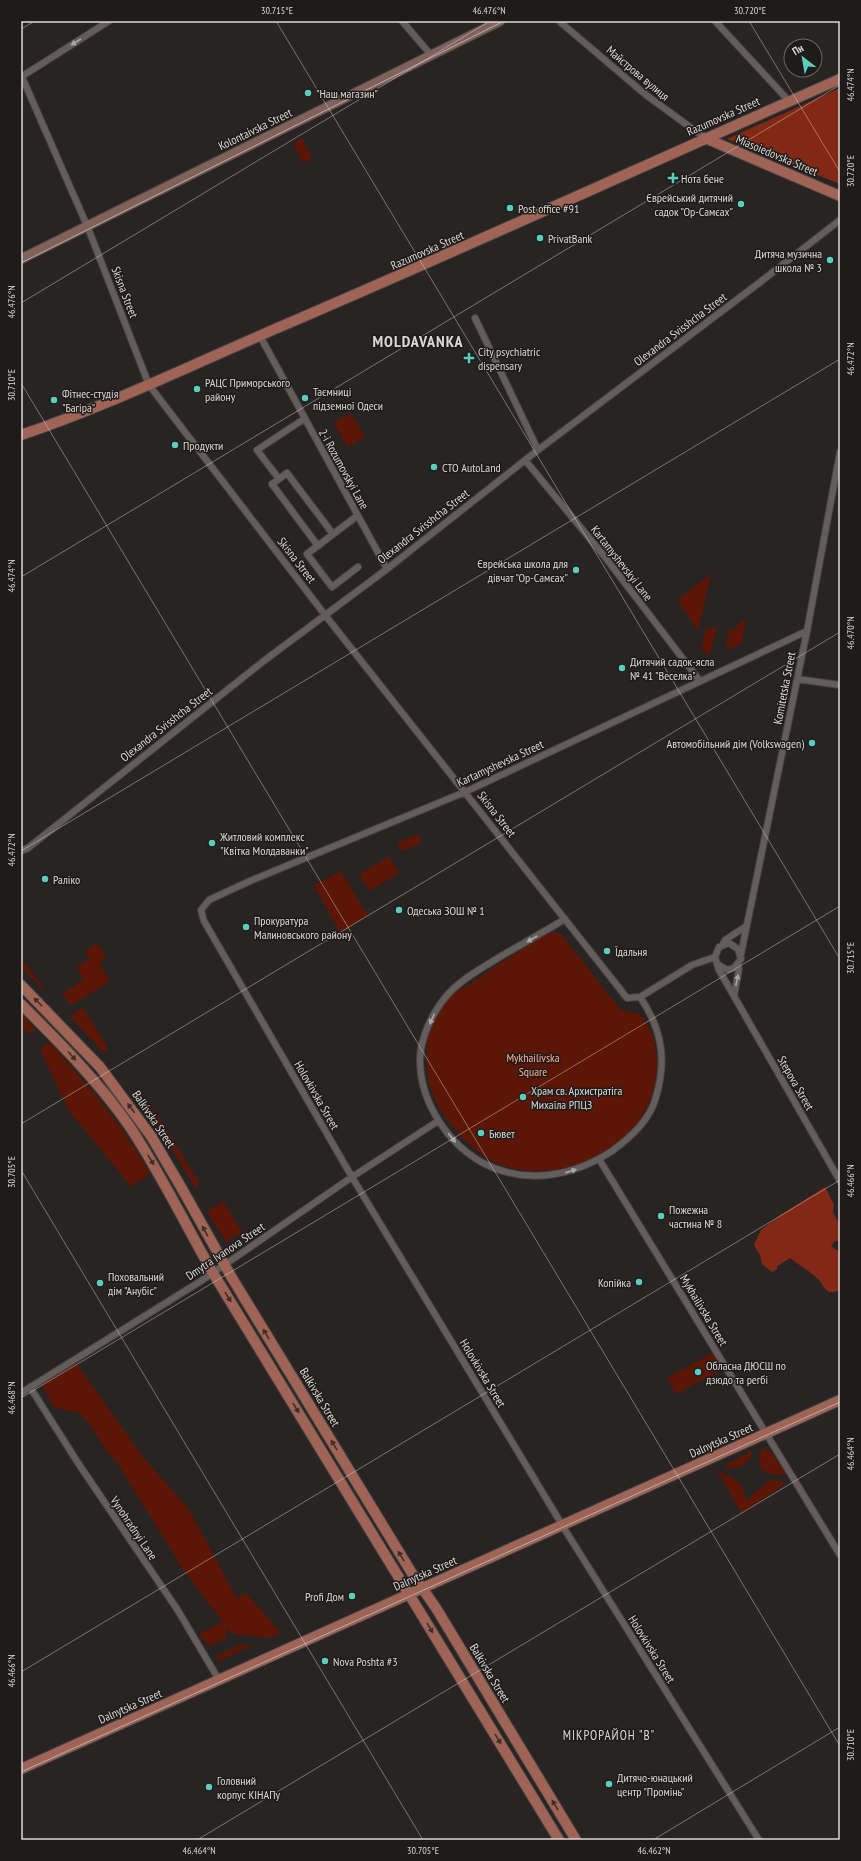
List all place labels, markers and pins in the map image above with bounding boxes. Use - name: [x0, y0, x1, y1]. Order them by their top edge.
- place label: "Наш магазин": [316, 86, 378, 101]
- marker: "Наш магазин": [303, 88, 313, 98]
- place label: Нота бене: [681, 171, 724, 186]
- marker: Нота бене: [668, 173, 678, 183]
- place label: Єврейський дитячий садок "Ор-Самєах": [646, 190, 733, 219]
- marker: Єврейський дитячий садок "Ор-Самєах": [736, 199, 746, 209]
- place label: Post office #91: [518, 201, 579, 216]
- marker: Post office #91: [505, 203, 515, 213]
- place label: PrivatBank: [548, 231, 592, 246]
- marker: PrivatBank: [535, 233, 545, 243]
- place label: Дитяча музична школа № 3: [755, 246, 822, 275]
- marker: Дитяча музична школа № 3: [825, 255, 835, 265]
- place label: City psychiatric dispensary: [478, 344, 541, 373]
- marker: City psychiatric dispensary: [463, 352, 475, 364]
- place label: РАЦС Приморського району: [205, 375, 290, 404]
- marker: РАЦС Приморського району: [192, 384, 202, 394]
- place label: Таємниці підземної Одеси: [313, 384, 383, 413]
- place label: Фітнес-студія "Багіра": [62, 386, 119, 415]
- marker: Таємниці підземної Одеси: [300, 393, 310, 403]
- marker: Фітнес-студія "Багіра": [49, 395, 59, 405]
- place label: Продукти: [183, 438, 223, 453]
- marker: Продукти: [170, 440, 180, 450]
- place label: СТО AutoLand: [442, 460, 501, 475]
- marker: СТО AutoLand: [429, 462, 439, 472]
- place label: Єврейська школа для дівчат "Ор-Самєах": [477, 556, 568, 585]
- marker: Єврейська школа для дівчат "Ор-Самєах": [571, 565, 581, 575]
- place label: Дитячий садок-ясла № 41 "Веселка": [630, 654, 714, 683]
- marker: Дитячий садок-ясла № 41 "Веселка": [617, 663, 627, 673]
- place label: Автомобільний дім (Volkswagen): [666, 736, 804, 751]
- marker: Автомобільний дім (Volkswagen): [807, 738, 817, 748]
- place label: Житловий комплекс "Квітка Молдаванки": [219, 829, 309, 858]
- marker: Житловий комплекс "Квітка Молдаванки": [207, 838, 217, 848]
- place label: Раліко: [53, 872, 80, 887]
- marker: Раліко: [40, 874, 50, 884]
- place label: Одеська ЗОШ № 1: [407, 903, 485, 918]
- marker: Одеська ЗОШ № 1: [394, 905, 404, 915]
- place label: Прокуратура Малиновського району: [254, 913, 352, 942]
- marker: Прокуратура Малиновського району: [241, 922, 251, 932]
- place label: Їдальня: [615, 944, 648, 959]
- marker: Їдальня: [602, 946, 612, 956]
- place label: Храм св. Архистратіга Михаїла РПЦЗ: [531, 1083, 622, 1112]
- marker: Храм св. Архистратіга Михаїла РПЦЗ: [518, 1092, 528, 1102]
- place label: Бювет: [489, 1126, 515, 1141]
- marker: Бювет: [476, 1128, 486, 1138]
- place label: Пожежна частина № 8: [669, 1202, 722, 1231]
- marker: Пожежна частина № 8: [656, 1211, 666, 1221]
- place label: Поховальний дім "Анубіс": [108, 1269, 164, 1298]
- place label: Копійка: [598, 1275, 631, 1290]
- marker: Копійка: [634, 1277, 644, 1287]
- marker: Поховальний дім "Анубіс": [95, 1278, 105, 1288]
- place label: Обласна ДЮСШ по дзюдо та регбі: [706, 1358, 786, 1387]
- marker: Обласна ДЮСШ по дзюдо та регбі: [693, 1367, 703, 1377]
- place label: Profi Дом: [305, 1589, 344, 1604]
- marker: Profi Дом: [347, 1591, 357, 1601]
- place label: Nova Poshta #3: [333, 1654, 398, 1669]
- marker: Nova Poshta #3: [320, 1656, 330, 1666]
- place label: Дитячо-юнацький центр "Промінь": [617, 1770, 693, 1799]
- place label: Головний корпус КІНАПу: [217, 1773, 281, 1802]
- marker: Дитячо-юнацький центр "Промінь": [604, 1779, 614, 1789]
- marker: Головний корпус КІНАПу: [204, 1782, 214, 1792]

